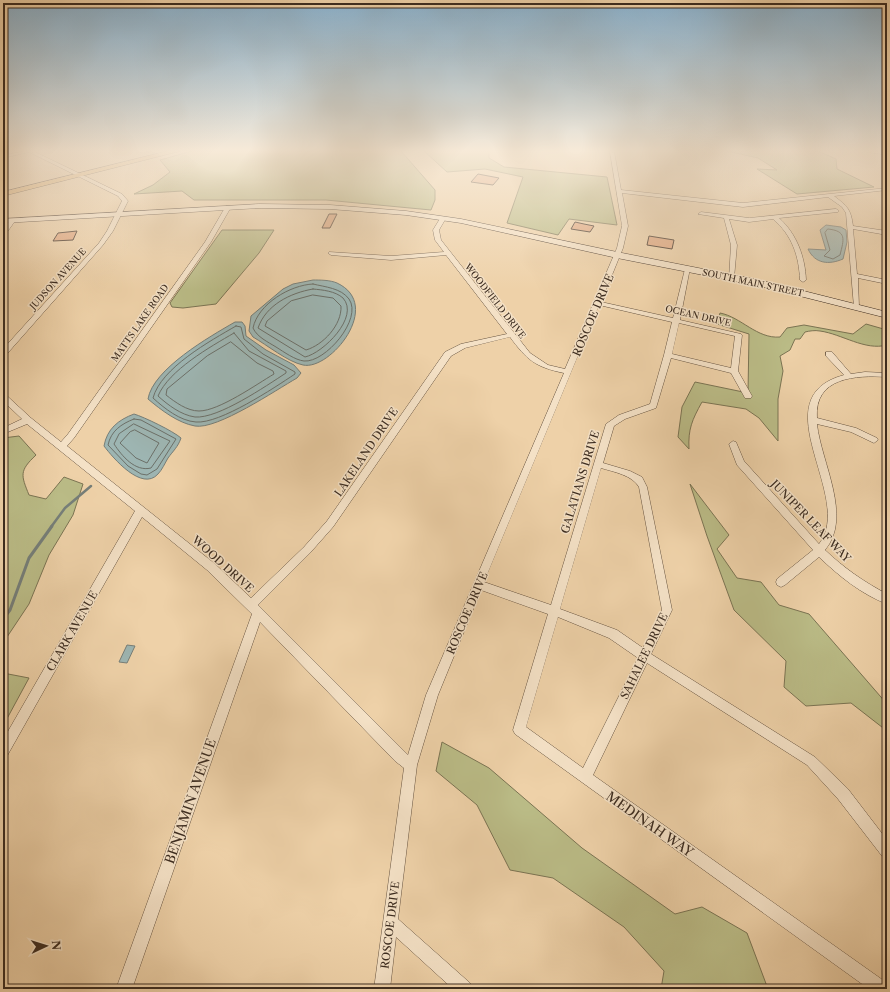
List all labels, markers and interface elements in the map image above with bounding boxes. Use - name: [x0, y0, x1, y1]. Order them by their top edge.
- street label: JUDSON AVENUE: [26, 246, 88, 313]
- street label: WOODFIELD DRIVE: [462, 260, 528, 341]
- street label: SOUTH MAIN STREET: [701, 266, 805, 299]
- street label: ROSCOE DRIVE: [569, 271, 617, 358]
- street label: MATTS LAKE ROAD: [109, 282, 171, 364]
- street label: OCEAN DRIVE: [664, 303, 732, 328]
- street label: LAKELAND DRIVE: [331, 405, 401, 499]
- street label: GALATIANS DRIVE: [558, 428, 602, 535]
- street label: JUNIPER LEAF WAY: [767, 475, 854, 565]
- street label: WOOD DRIVE: [189, 532, 257, 596]
- street label: ROSCOE DRIVE: [443, 569, 491, 656]
- street label: CLARK AVENUE: [43, 588, 101, 674]
- street label: SAHALEE DRIVE: [617, 610, 671, 701]
- street label: BENJAMIN AVENUE: [161, 736, 219, 866]
- street label: MEDINAH WAY: [603, 788, 697, 861]
- street label: ROSCOE DRIVE: [378, 880, 402, 970]
- north arrow: [26, 926, 66, 966]
- text: N: [49, 940, 63, 951]

